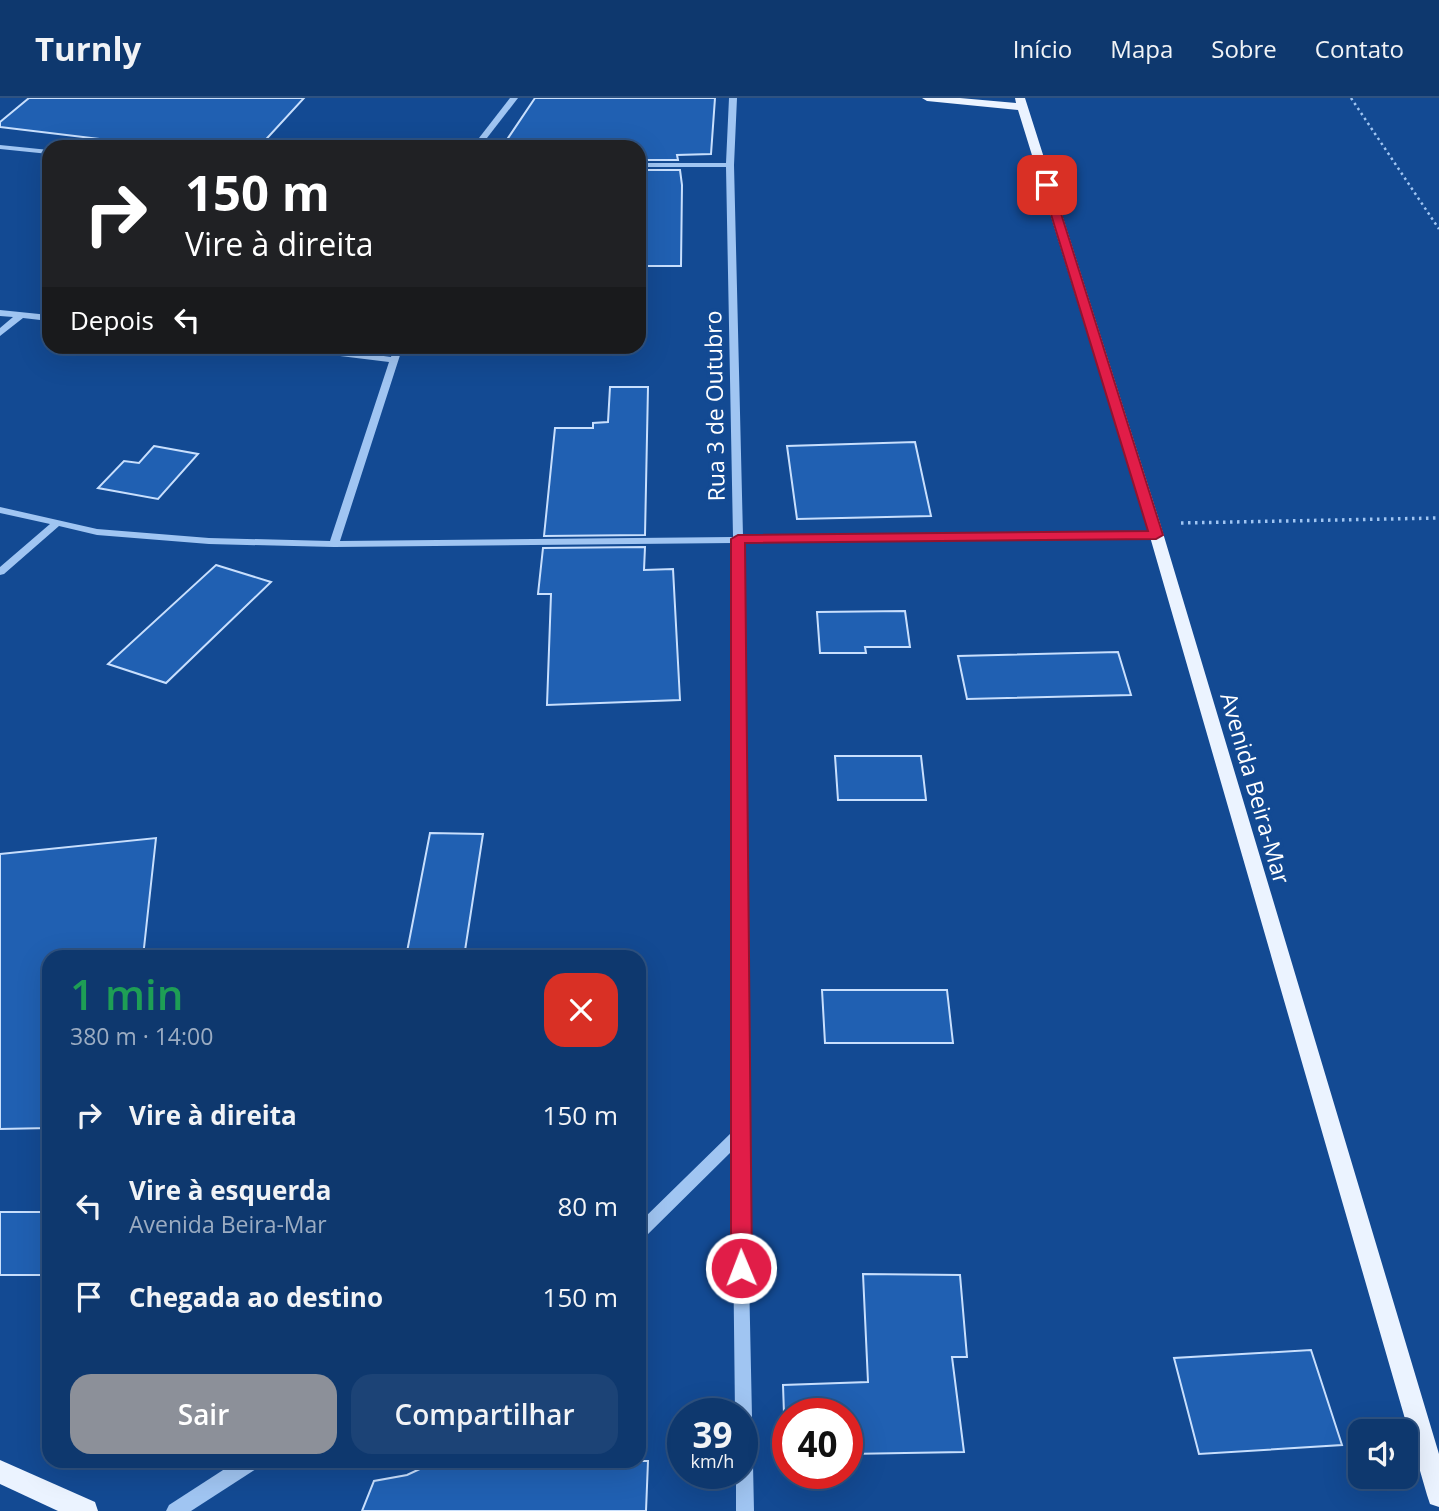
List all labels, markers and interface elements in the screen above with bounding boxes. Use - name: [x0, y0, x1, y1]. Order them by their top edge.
- text: Turnly: [35, 26, 141, 71]
- text: Início: [1013, 32, 1072, 65]
- text: Mapa: [1110, 32, 1173, 65]
- text: Sobre: [1211, 32, 1277, 65]
- text: Contato: [1315, 32, 1404, 65]
- pin: [1017, 155, 1077, 215]
- text: 150 m: [185, 159, 330, 225]
- icon: arrive: [1028, 166, 1066, 204]
- icon: right: [70, 168, 161, 259]
- text: Vire à direita: [185, 222, 374, 265]
- icon: left: [168, 301, 206, 339]
- text: Depois: [70, 302, 154, 338]
- street label: Rua 3 de Outubro: [696, 310, 732, 502]
- street label: Avenida Beira-Mar: [1213, 689, 1299, 888]
- text: 1 min: [70, 965, 183, 1022]
- button: close: [544, 973, 618, 1047]
- text: 380 m · 14:00: [70, 1020, 213, 1052]
- icon: right: [70, 1096, 108, 1134]
- text: Vire à direita: [129, 1097, 297, 1133]
- text: 150 m: [543, 1097, 618, 1133]
- text: Vire à esquerda: [129, 1172, 331, 1208]
- icon: left: [70, 1187, 108, 1225]
- text: 80 m: [557, 1188, 618, 1224]
- text: Avenida Beira-Mar: [129, 1208, 327, 1240]
- position arrow: [704, 1231, 778, 1305]
- icon: arrive: [70, 1278, 108, 1316]
- text: Chegada ao destino: [129, 1279, 383, 1315]
- text: 150 m: [543, 1279, 618, 1315]
- button: Sair: [70, 1374, 337, 1454]
- button: Compartilhar: [351, 1374, 618, 1454]
- speed limit sign: 40: [772, 1398, 863, 1489]
- text: 39: [692, 1411, 733, 1458]
- map controls: [1348, 1419, 1418, 1489]
- button: sound: [1348, 1419, 1418, 1489]
- text: km/h: [691, 1449, 734, 1473]

